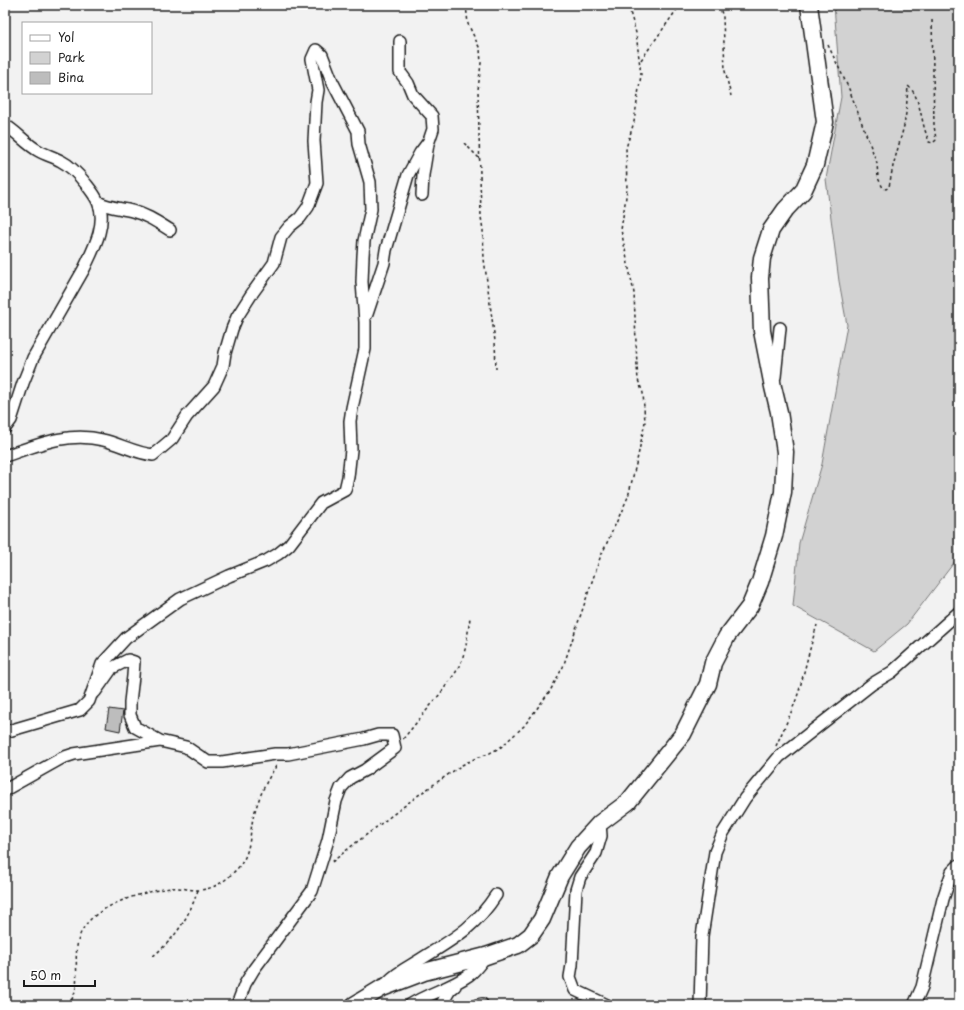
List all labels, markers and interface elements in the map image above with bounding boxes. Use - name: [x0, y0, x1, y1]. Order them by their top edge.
- legend: [22, 22, 152, 94]
- text: Yol: [58, 28, 74, 46]
- text: Park: [58, 48, 85, 66]
- text: Bina: [58, 68, 84, 86]
- scale bar: [24, 962, 95, 988]
- text: 50 m: [30, 966, 61, 984]

